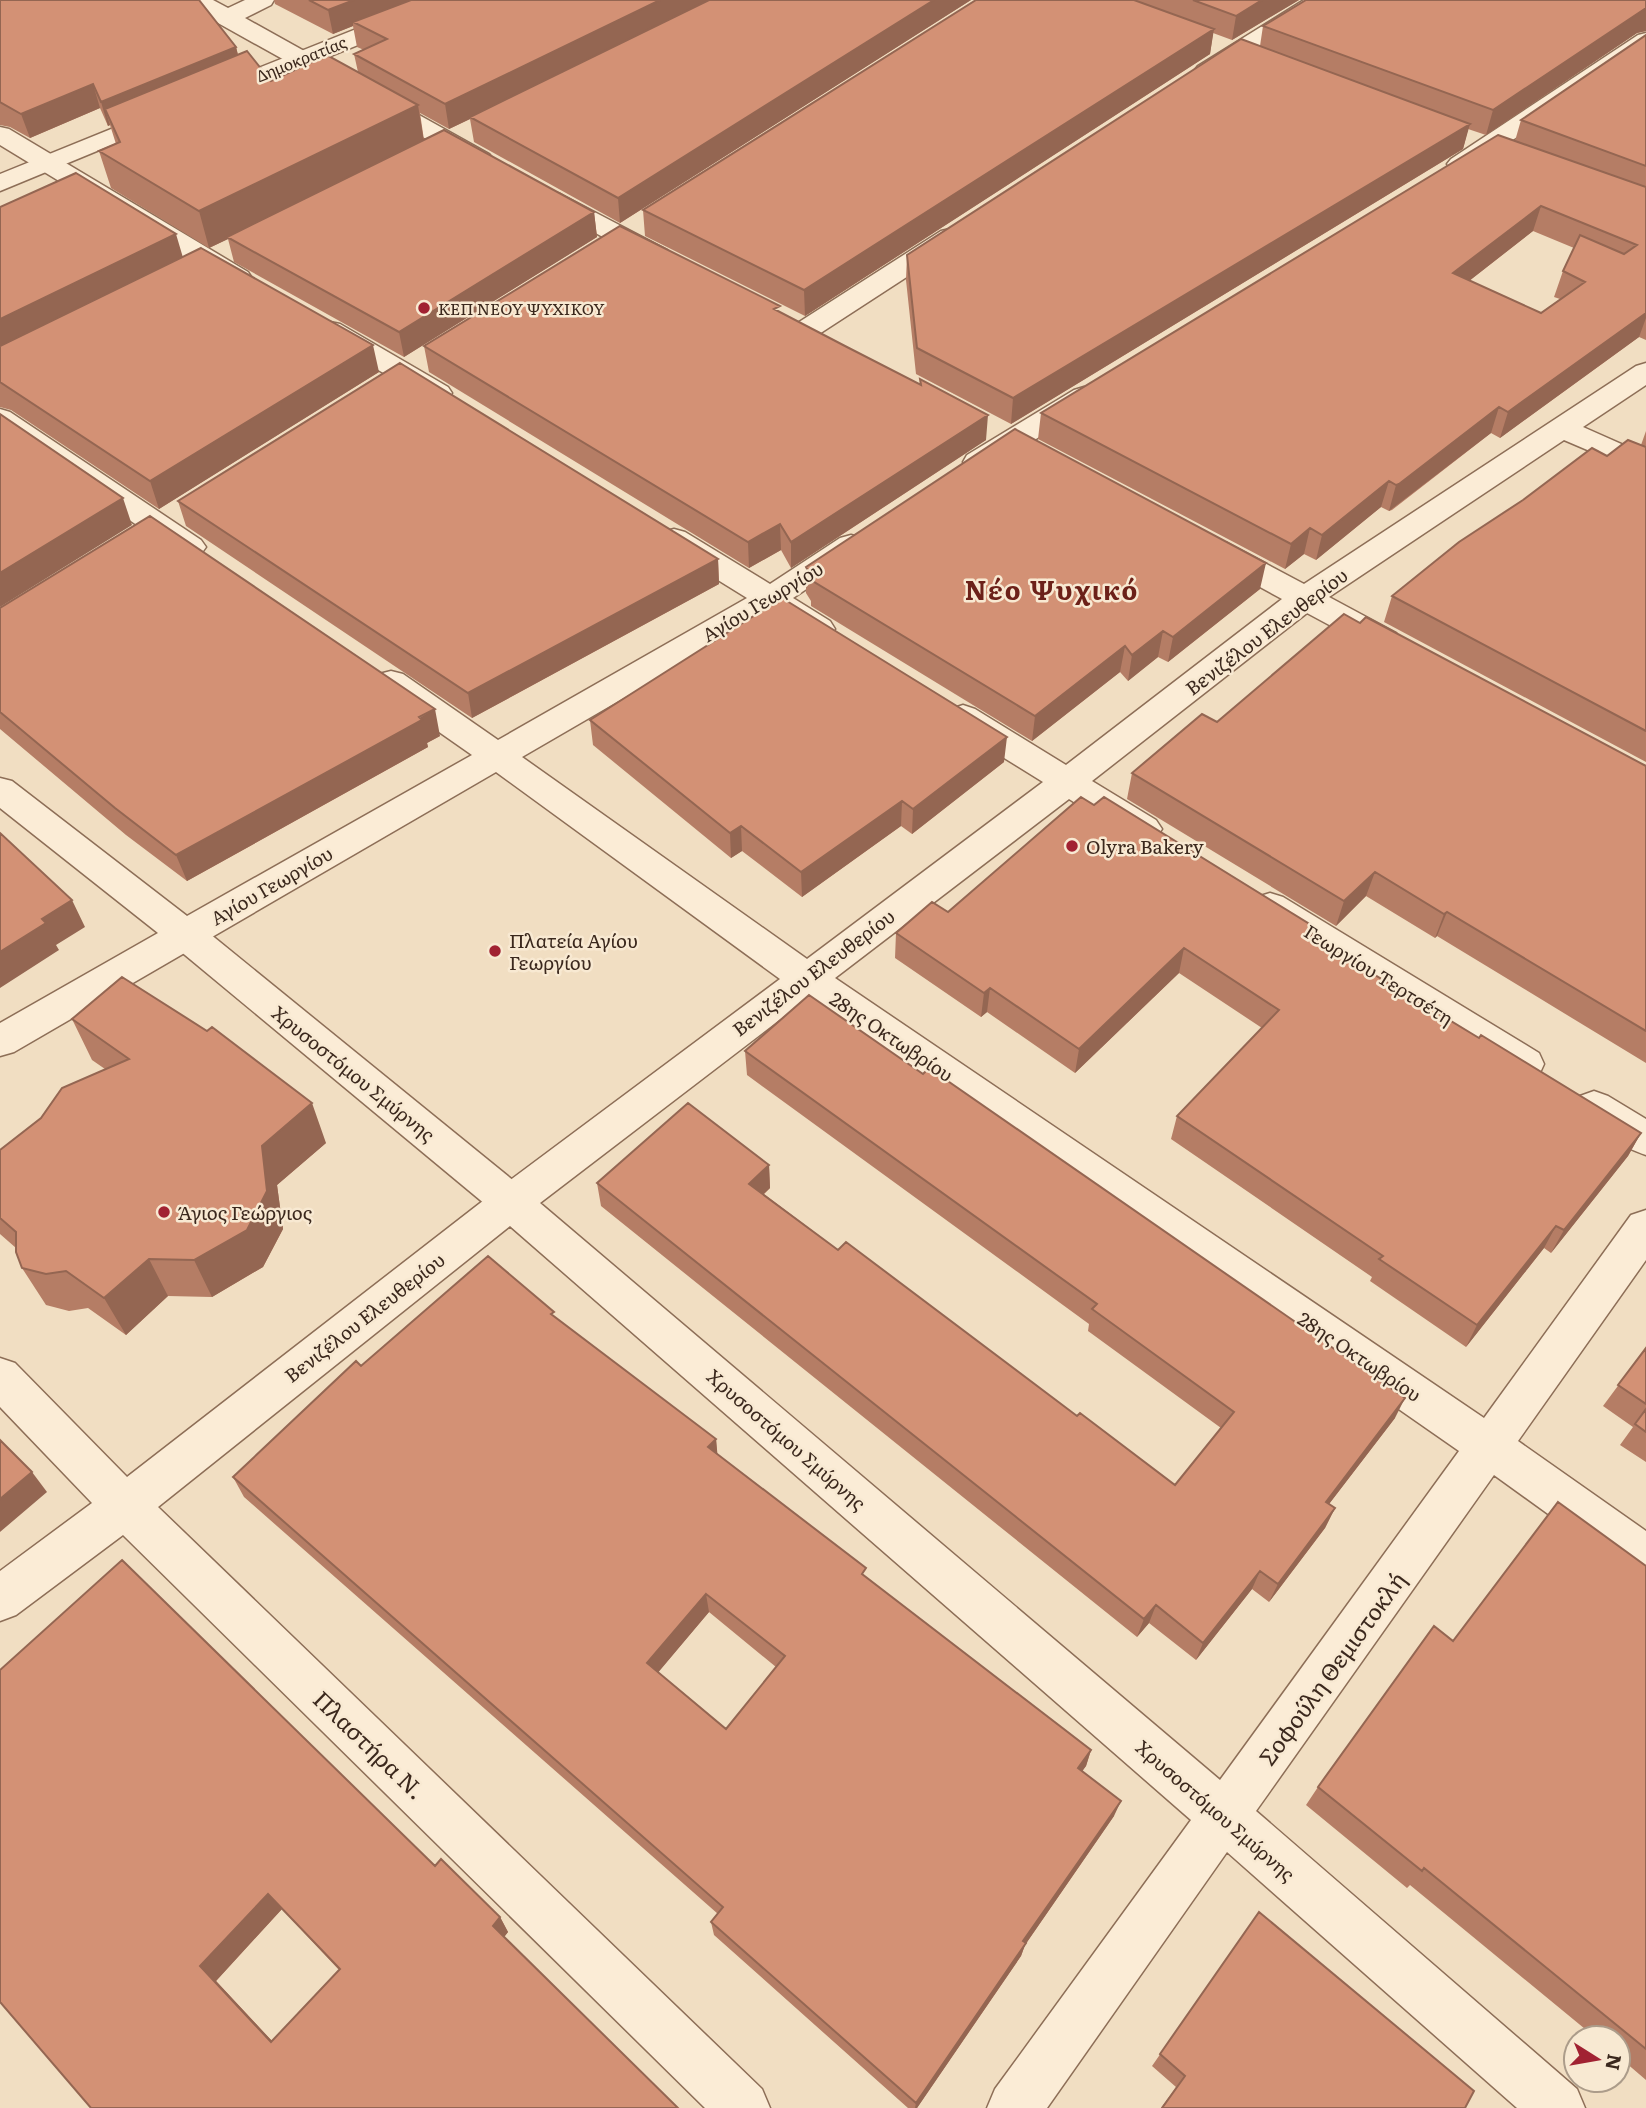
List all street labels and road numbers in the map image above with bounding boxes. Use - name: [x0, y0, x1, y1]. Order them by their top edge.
- street label: Δημοκρατίας: [252, 29, 350, 87]
- street label: Αγίου Γεωργίου: [696, 554, 828, 648]
- street label: Βενιζέλου Ελευθερίου: [1179, 561, 1353, 701]
- street label: Αγίου Γεωργίου: [205, 839, 337, 931]
- street label: Βενιζέλου Ελευθερίου: [726, 902, 900, 1042]
- street label: Γεωργίου Τερτσέτη: [1299, 917, 1459, 1031]
- street label: 28ης Οκτωβρίου: [825, 984, 959, 1088]
- street label: Χρυσοστόμου Σμύρνης: [266, 998, 442, 1148]
- street label: Βενιζέλου Ελευθερίου: [278, 1245, 450, 1389]
- street label: 28ης Οκτωβρίου: [1293, 1304, 1427, 1408]
- street label: Χρυσοστόμου Σμύρνης: [701, 1362, 873, 1516]
- street label: Σοφούλη Θεμιστοκλή: [1249, 1564, 1413, 1772]
- street label: Πλαστήρα Ν.: [306, 1682, 434, 1806]
- street label: Χρυσοστόμου Σμύρνης: [1130, 1733, 1302, 1887]

